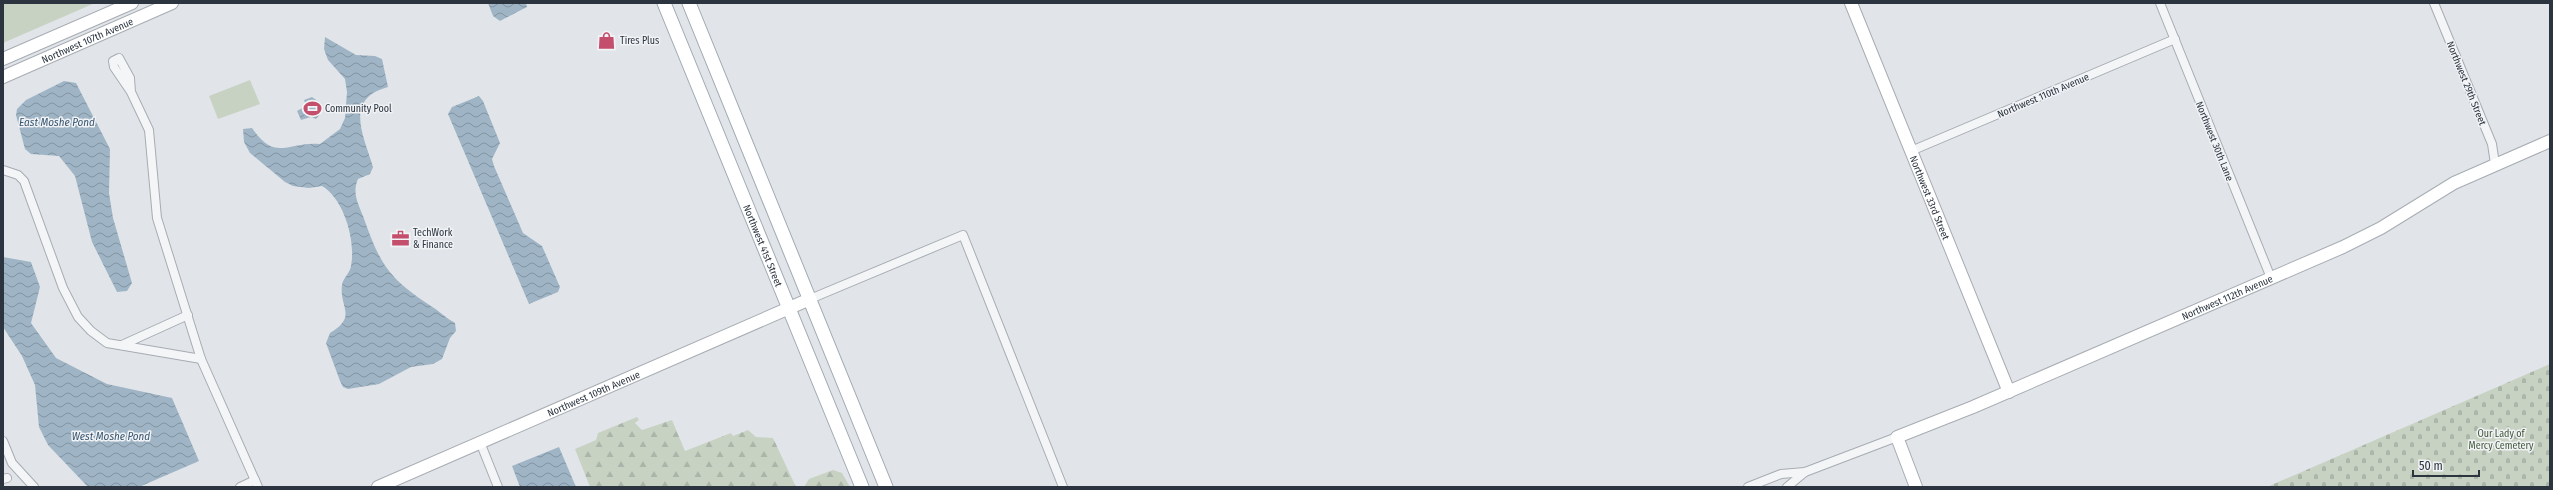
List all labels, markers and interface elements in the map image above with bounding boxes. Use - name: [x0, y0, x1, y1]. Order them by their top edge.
- street label: Northwest 107th Avenue: [40, 16, 135, 66]
- shop icon: Tires Plus: [597, 30, 617, 50]
- place label: Tires Plus: [620, 35, 659, 47]
- street label: Northwest 29th Street: [2444, 40, 2489, 128]
- street label: Northwest 110th Avenue: [1996, 71, 2091, 121]
- sports icon: Community Pool: [302, 98, 322, 118]
- street label: Northwest 30th Lane: [2193, 100, 2236, 183]
- place label: Community Pool: [325, 103, 392, 115]
- water label: East Moshe Pond: [19, 116, 95, 129]
- street label: Northwest 33rd Street: [1907, 154, 1952, 242]
- street label: Northwest 41st Street: [740, 203, 785, 289]
- place label: TechWork & Finance: [413, 227, 453, 251]
- office icon: TechWork & Finance: [390, 228, 410, 248]
- street label: Northwest 112th Avenue: [2180, 273, 2275, 323]
- street label: Northwest 109th Avenue: [546, 369, 642, 420]
- park label: Our Lady of Mercy Cemetery: [2469, 428, 2534, 452]
- water label: West Moshe Pond: [72, 430, 150, 443]
- scale bar: [2413, 452, 2479, 478]
- text: 50 m: [2419, 459, 2443, 473]

